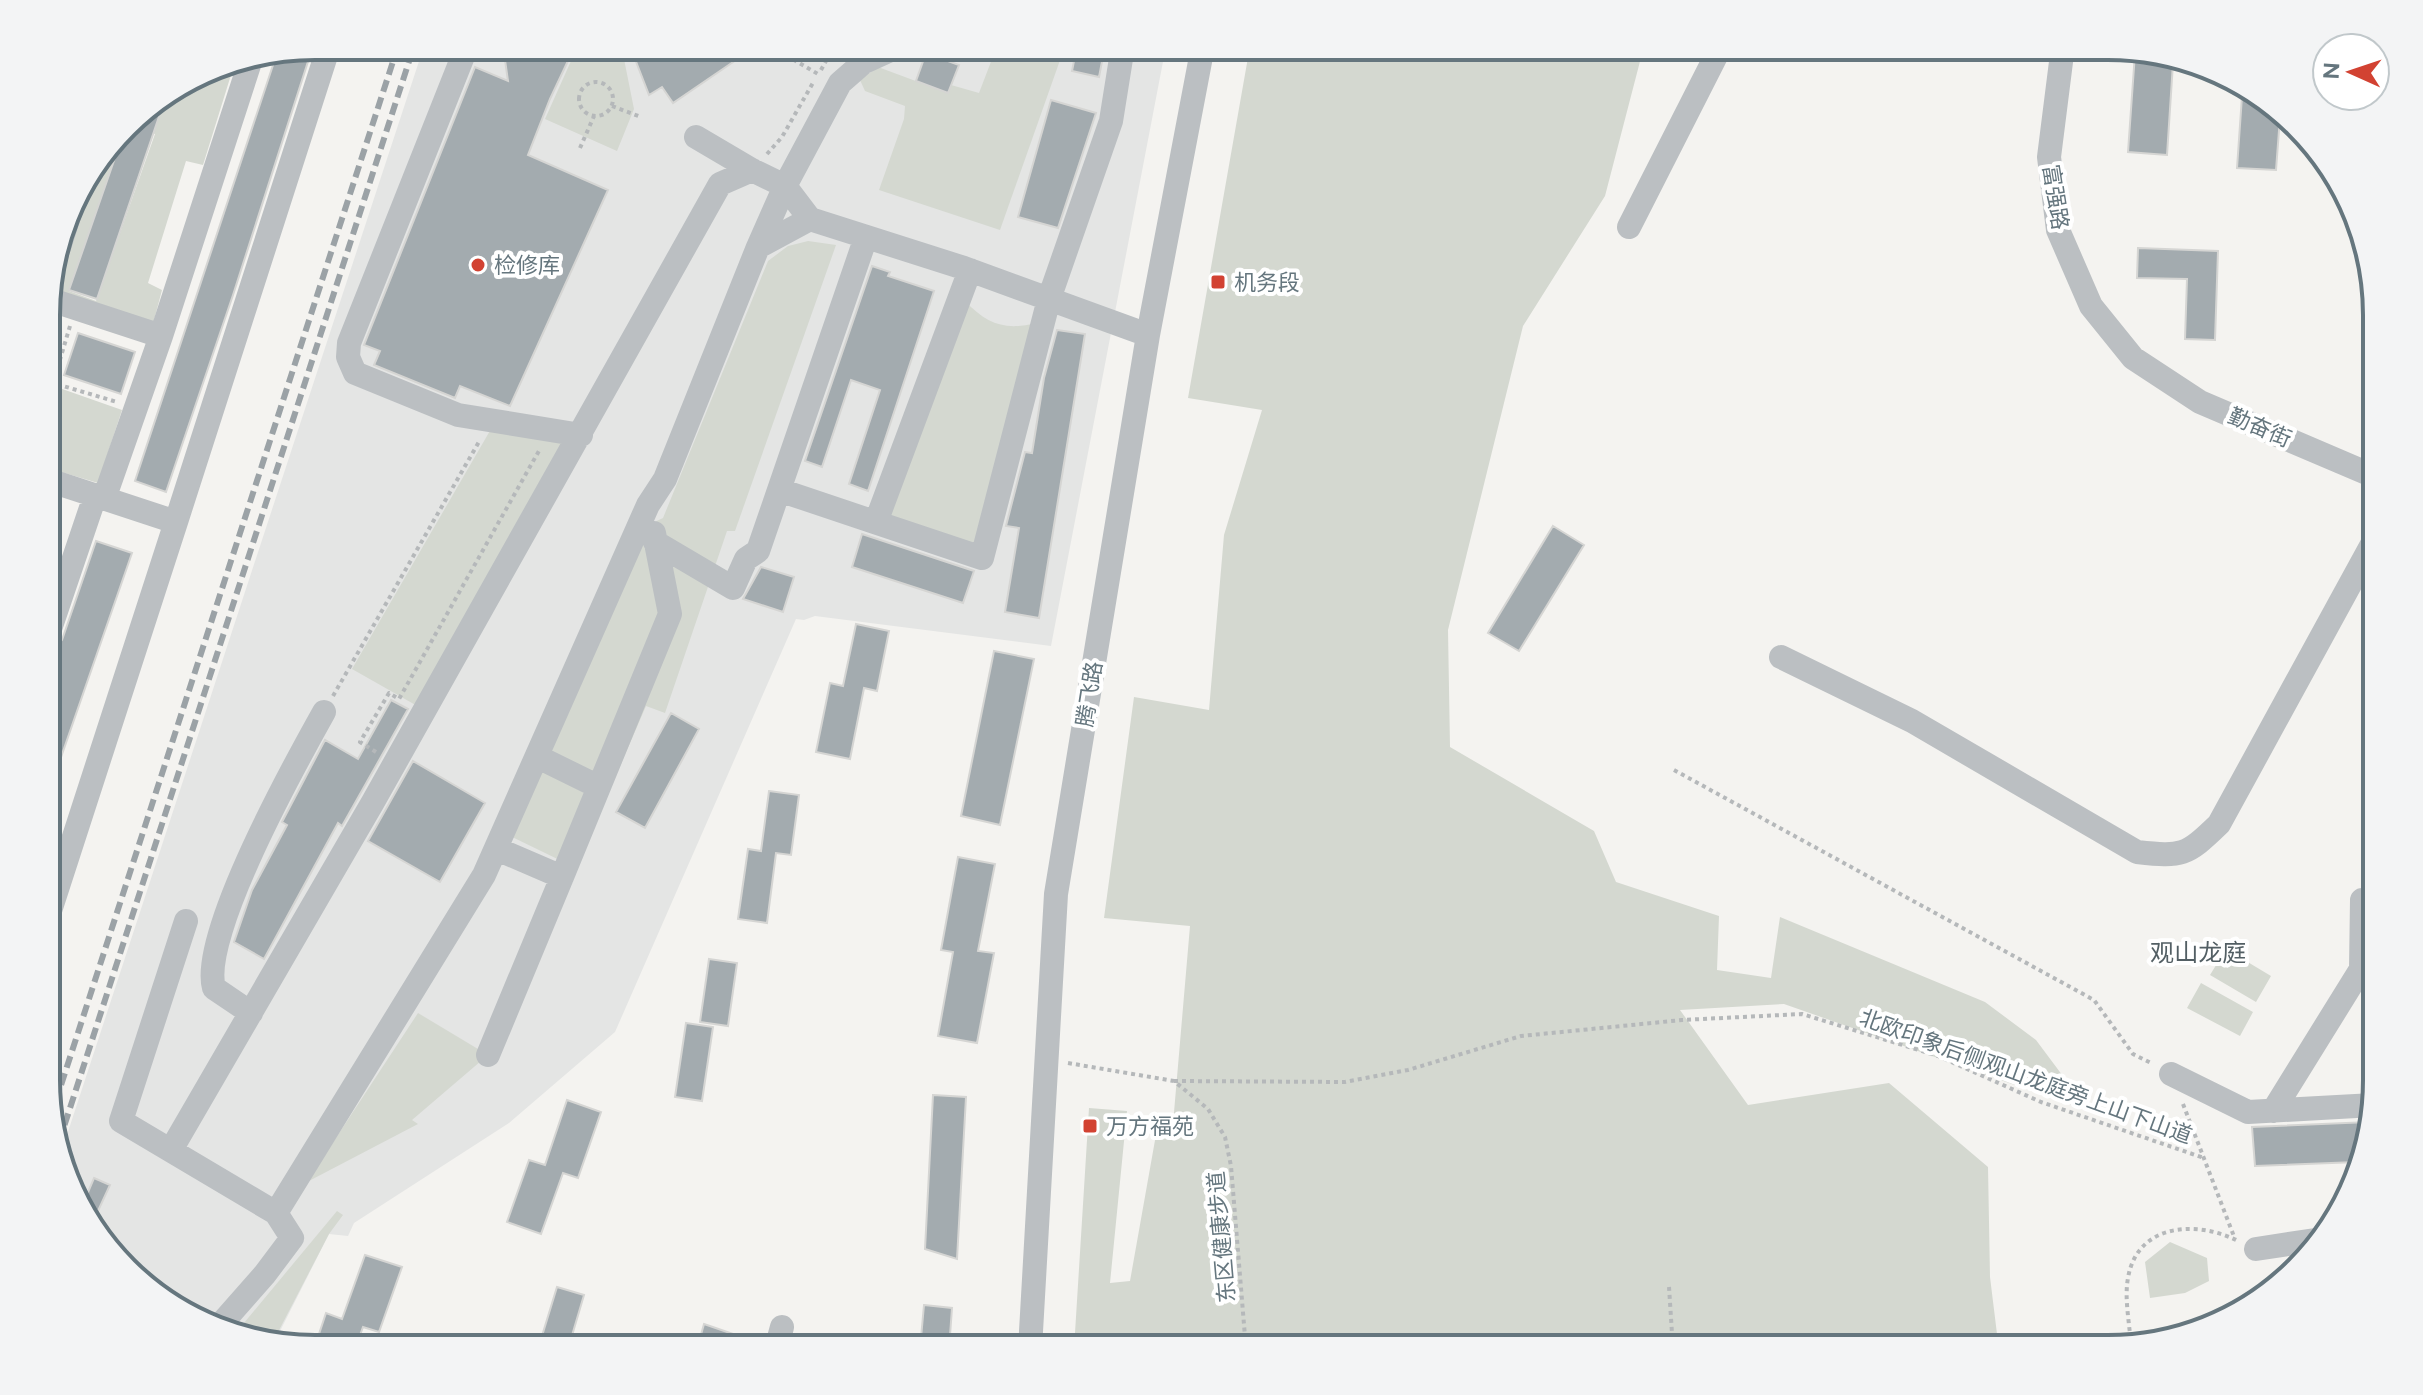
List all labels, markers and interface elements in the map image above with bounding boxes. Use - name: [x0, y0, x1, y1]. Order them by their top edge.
- north arrow: [2311, 32, 2391, 112]
- text: N: [2318, 62, 2345, 80]
- street label: 富强路: [2037, 162, 2074, 232]
- place label: 检修库: [494, 252, 560, 279]
- marker: 检修库: [469, 256, 487, 274]
- place label: 机务段: [1234, 269, 1300, 296]
- marker: 机务段: [1209, 273, 1227, 291]
- street label: 勤奋街: [2224, 402, 2295, 453]
- street label: 腾飞路: [1071, 659, 1108, 729]
- district label: 观山龙庭: [2150, 938, 2246, 967]
- street label: 北欧印象后侧观山龙庭旁上山下山道: [1856, 1004, 2196, 1149]
- place label: 万方福苑: [1106, 1113, 1194, 1140]
- marker: 万方福苑: [1081, 1117, 1099, 1135]
- street label: 东区健康步道: [1202, 1170, 1241, 1304]

